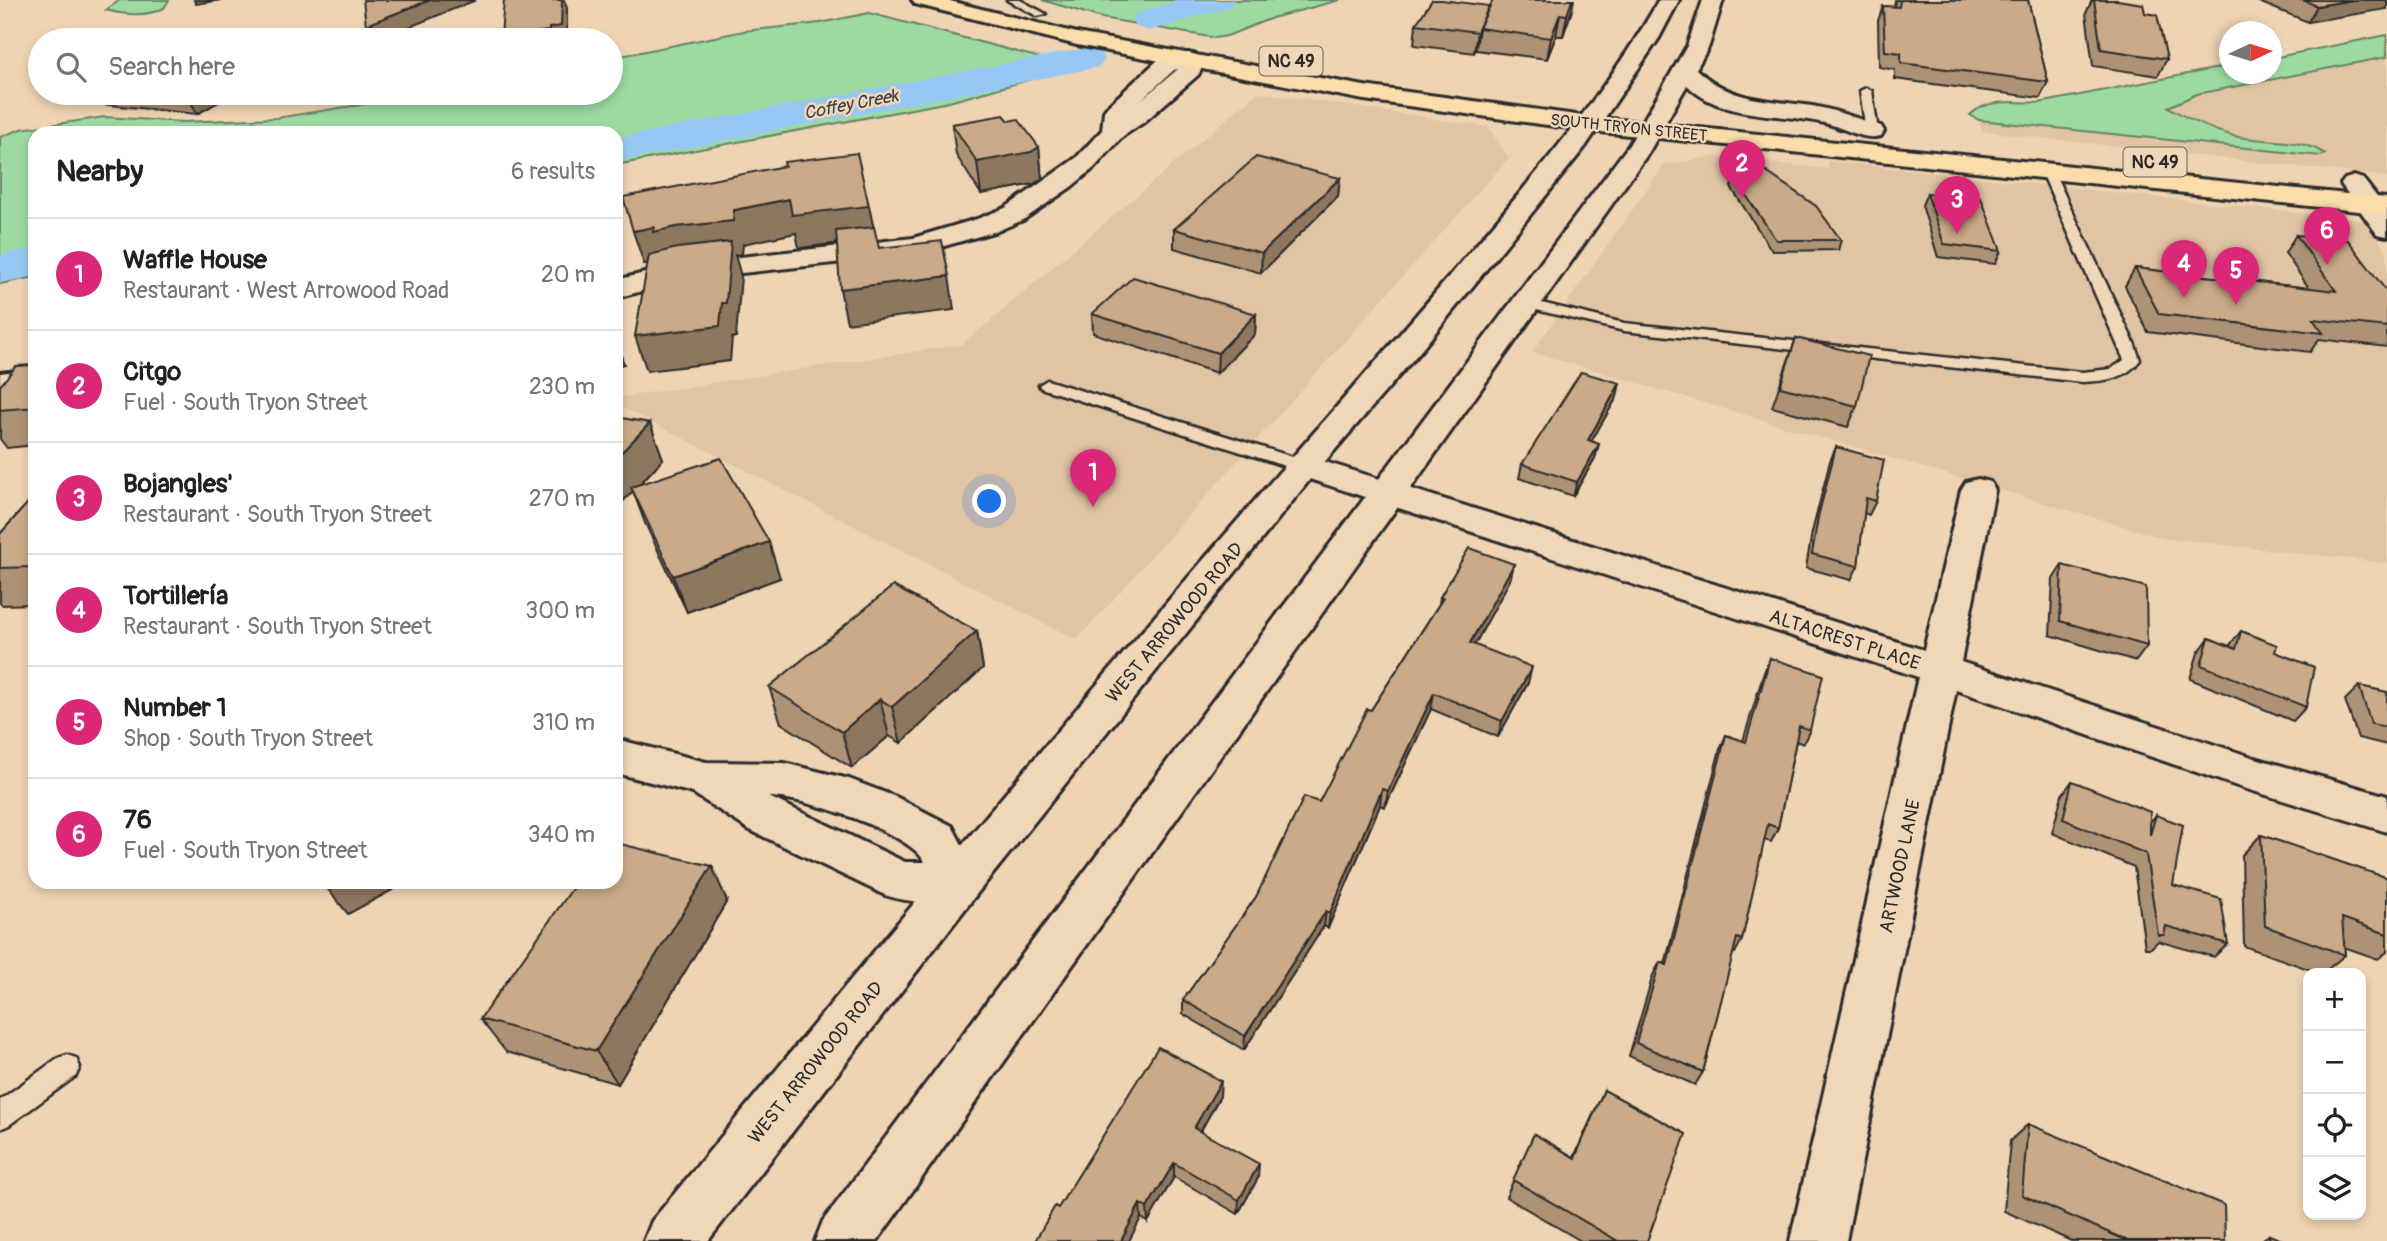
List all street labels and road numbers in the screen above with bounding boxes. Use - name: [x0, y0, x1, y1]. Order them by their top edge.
- road number: NC 49: [1260, 46, 1322, 76]
- street label: SOUTH TRYON STREET: [1550, 110, 1708, 146]
- road number: NC 49: [2124, 148, 2186, 176]
- street label: WEST ARROWOOD ROAD: [1101, 538, 1249, 708]
- street label: ALTACREST PLACE: [1766, 604, 1923, 676]
- street label: ARTWOOD LANE: [1874, 797, 1926, 935]
- street label: WEST ARROWOOD ROAD: [743, 977, 889, 1149]

